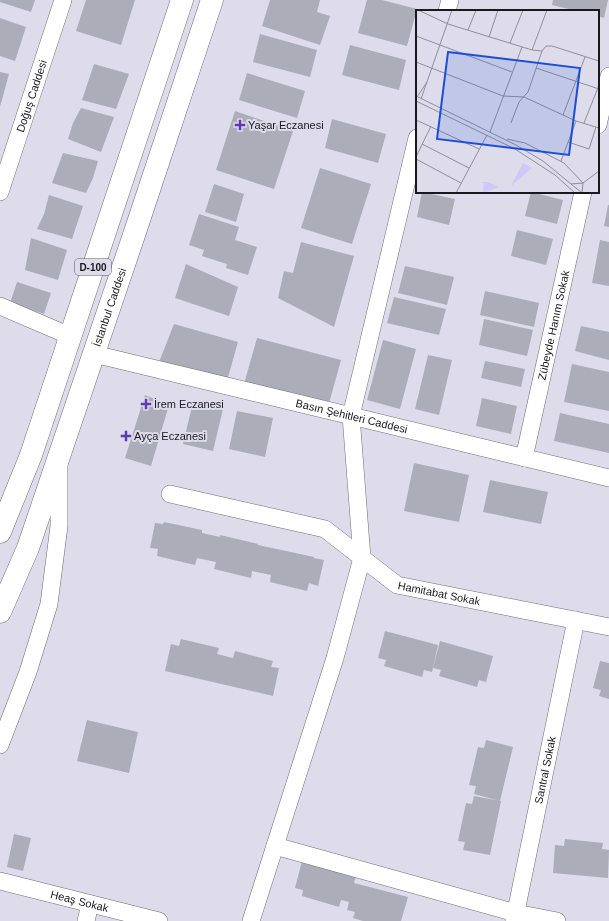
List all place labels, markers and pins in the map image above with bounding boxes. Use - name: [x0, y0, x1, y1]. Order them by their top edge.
- place label: Yaşar Eczanesi: [248, 119, 324, 131]
- marker: Yaşar Eczanesi: [235, 120, 245, 130]
- place label: İrem Eczanesi: [154, 398, 224, 410]
- marker: İrem Eczanesi: [141, 399, 151, 409]
- place label: Ayça Eczanesi: [134, 430, 206, 442]
- marker: Ayça Eczanesi: [121, 431, 131, 441]

